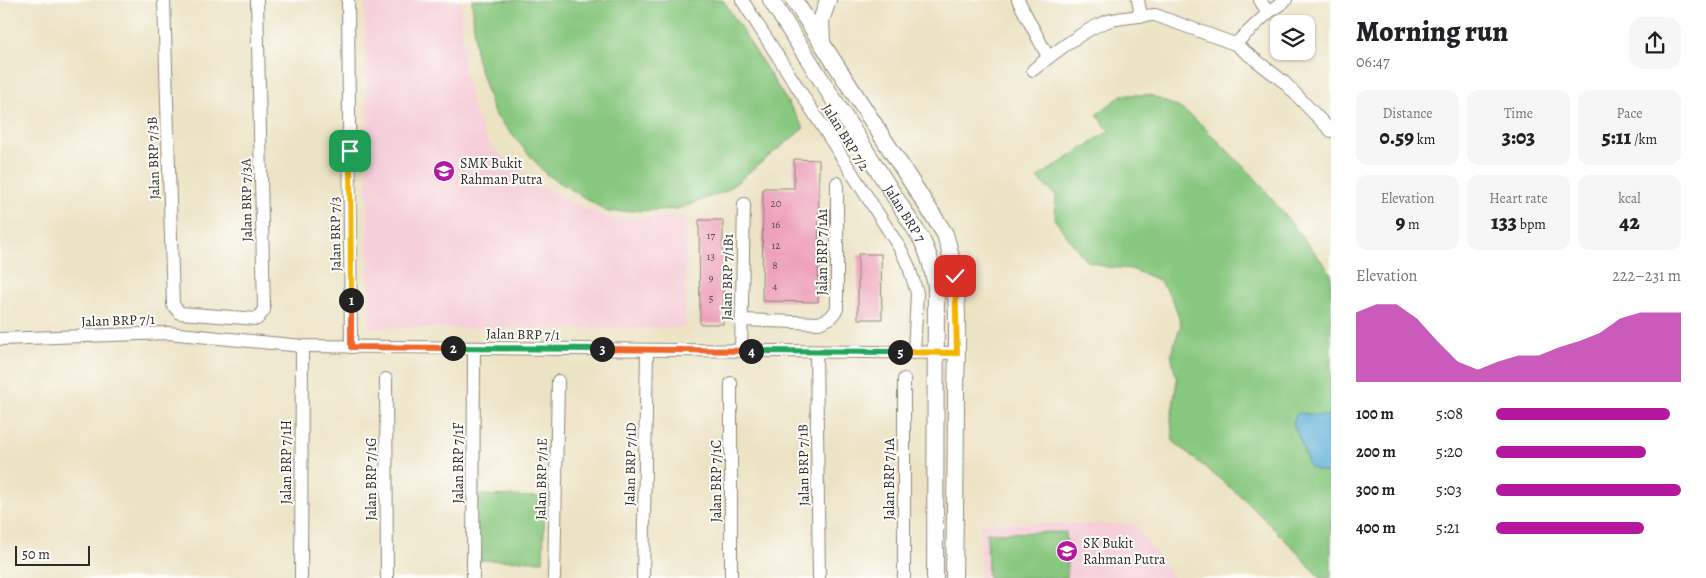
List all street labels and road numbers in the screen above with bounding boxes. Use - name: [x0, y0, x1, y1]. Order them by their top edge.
- street label: Jalan BRP 7/2: [817, 100, 874, 175]
- street label: Jalan BRP 7/3B: [143, 116, 164, 200]
- street label: Jalan BRP 7/3A: [236, 158, 257, 242]
- street label: Jalan BRP 7: [880, 181, 930, 246]
- street label: Jalan BRP 7/3: [325, 196, 346, 272]
- street label: Jalan BRP 7/1A1: [813, 208, 832, 295]
- street label: Jalan BRP 7/1B1: [717, 233, 738, 321]
- street label: Jalan BRP 7/1: [81, 310, 155, 331]
- street label: Jalan BRP 7/1: [486, 324, 560, 345]
- street label: Jalan BRP 7/1H: [277, 420, 296, 504]
- street label: Jalan BRP 7/1D: [620, 422, 641, 506]
- street label: Jalan BRP 7/1F: [449, 423, 468, 503]
- street label: Jalan BRP 7/1B: [793, 424, 814, 506]
- street label: Jalan BRP 7/1G: [362, 437, 381, 521]
- street label: Jalan BRP 7/1A: [880, 437, 899, 520]
- street label: Jalan BRP 7/1E: [531, 438, 552, 520]
- street label: Jalan BRP 7/1C: [707, 440, 726, 522]

